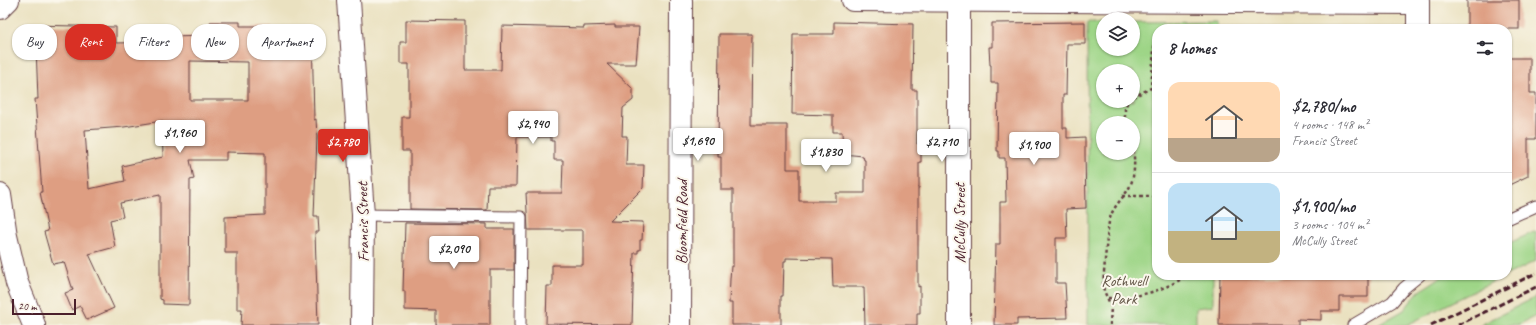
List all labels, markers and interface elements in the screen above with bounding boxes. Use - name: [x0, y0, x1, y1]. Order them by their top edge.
- map controls: [1096, 12, 1140, 160]
- button: layers: [1096, 12, 1140, 56]
- chip: Buy: [12, 24, 57, 60]
- chip: Rent: [65, 24, 116, 60]
- chip: Filters: [124, 24, 183, 60]
- chip: New: [191, 24, 239, 60]
- chip: Apartment: [247, 24, 326, 60]
- icon: filters: [1474, 37, 1496, 59]
- text: 8 homes: [1168, 38, 1216, 59]
- button: +: [1096, 64, 1140, 108]
- text: $2,780/mo: [1292, 96, 1355, 117]
- icon: home: [1200, 98, 1248, 146]
- pin: $2,940: [500, 111, 566, 145]
- text: $2,940: [517, 116, 549, 132]
- button: −: [1096, 116, 1140, 160]
- text: 4 rooms · 148 m²: [1292, 117, 1368, 133]
- pin: $1,960: [147, 120, 213, 154]
- text: $1,960: [164, 125, 196, 141]
- pin: $1,690: [665, 128, 731, 162]
- pin: $2,780: [310, 129, 376, 163]
- pin: $2,710: [909, 129, 975, 163]
- pin: $1,900: [1001, 132, 1067, 166]
- text: $1,690: [682, 133, 714, 149]
- text: Francis Street: [1292, 133, 1357, 149]
- text: $2,780: [327, 134, 359, 150]
- text: $2,710: [926, 134, 958, 150]
- text: $1,900: [1018, 137, 1050, 153]
- pin: $1,830: [793, 139, 859, 173]
- text: $1,830: [810, 144, 842, 160]
- street label: Bloomfield Road: [672, 177, 692, 264]
- street label: Francis Street: [352, 180, 374, 262]
- street label: McCully Street: [950, 181, 970, 263]
- text: $1,900/mo: [1292, 196, 1355, 217]
- icon: home: [1200, 199, 1248, 247]
- text: 3 rooms · 104 m²: [1292, 217, 1368, 233]
- text: McCully Street: [1292, 233, 1357, 249]
- pin: $2,090: [421, 236, 487, 270]
- text: $2,090: [438, 241, 470, 257]
- park label: Rothwell Park: [1101, 271, 1150, 309]
- scale bar: [12, 297, 76, 316]
- text: 20 m: [18, 299, 37, 313]

